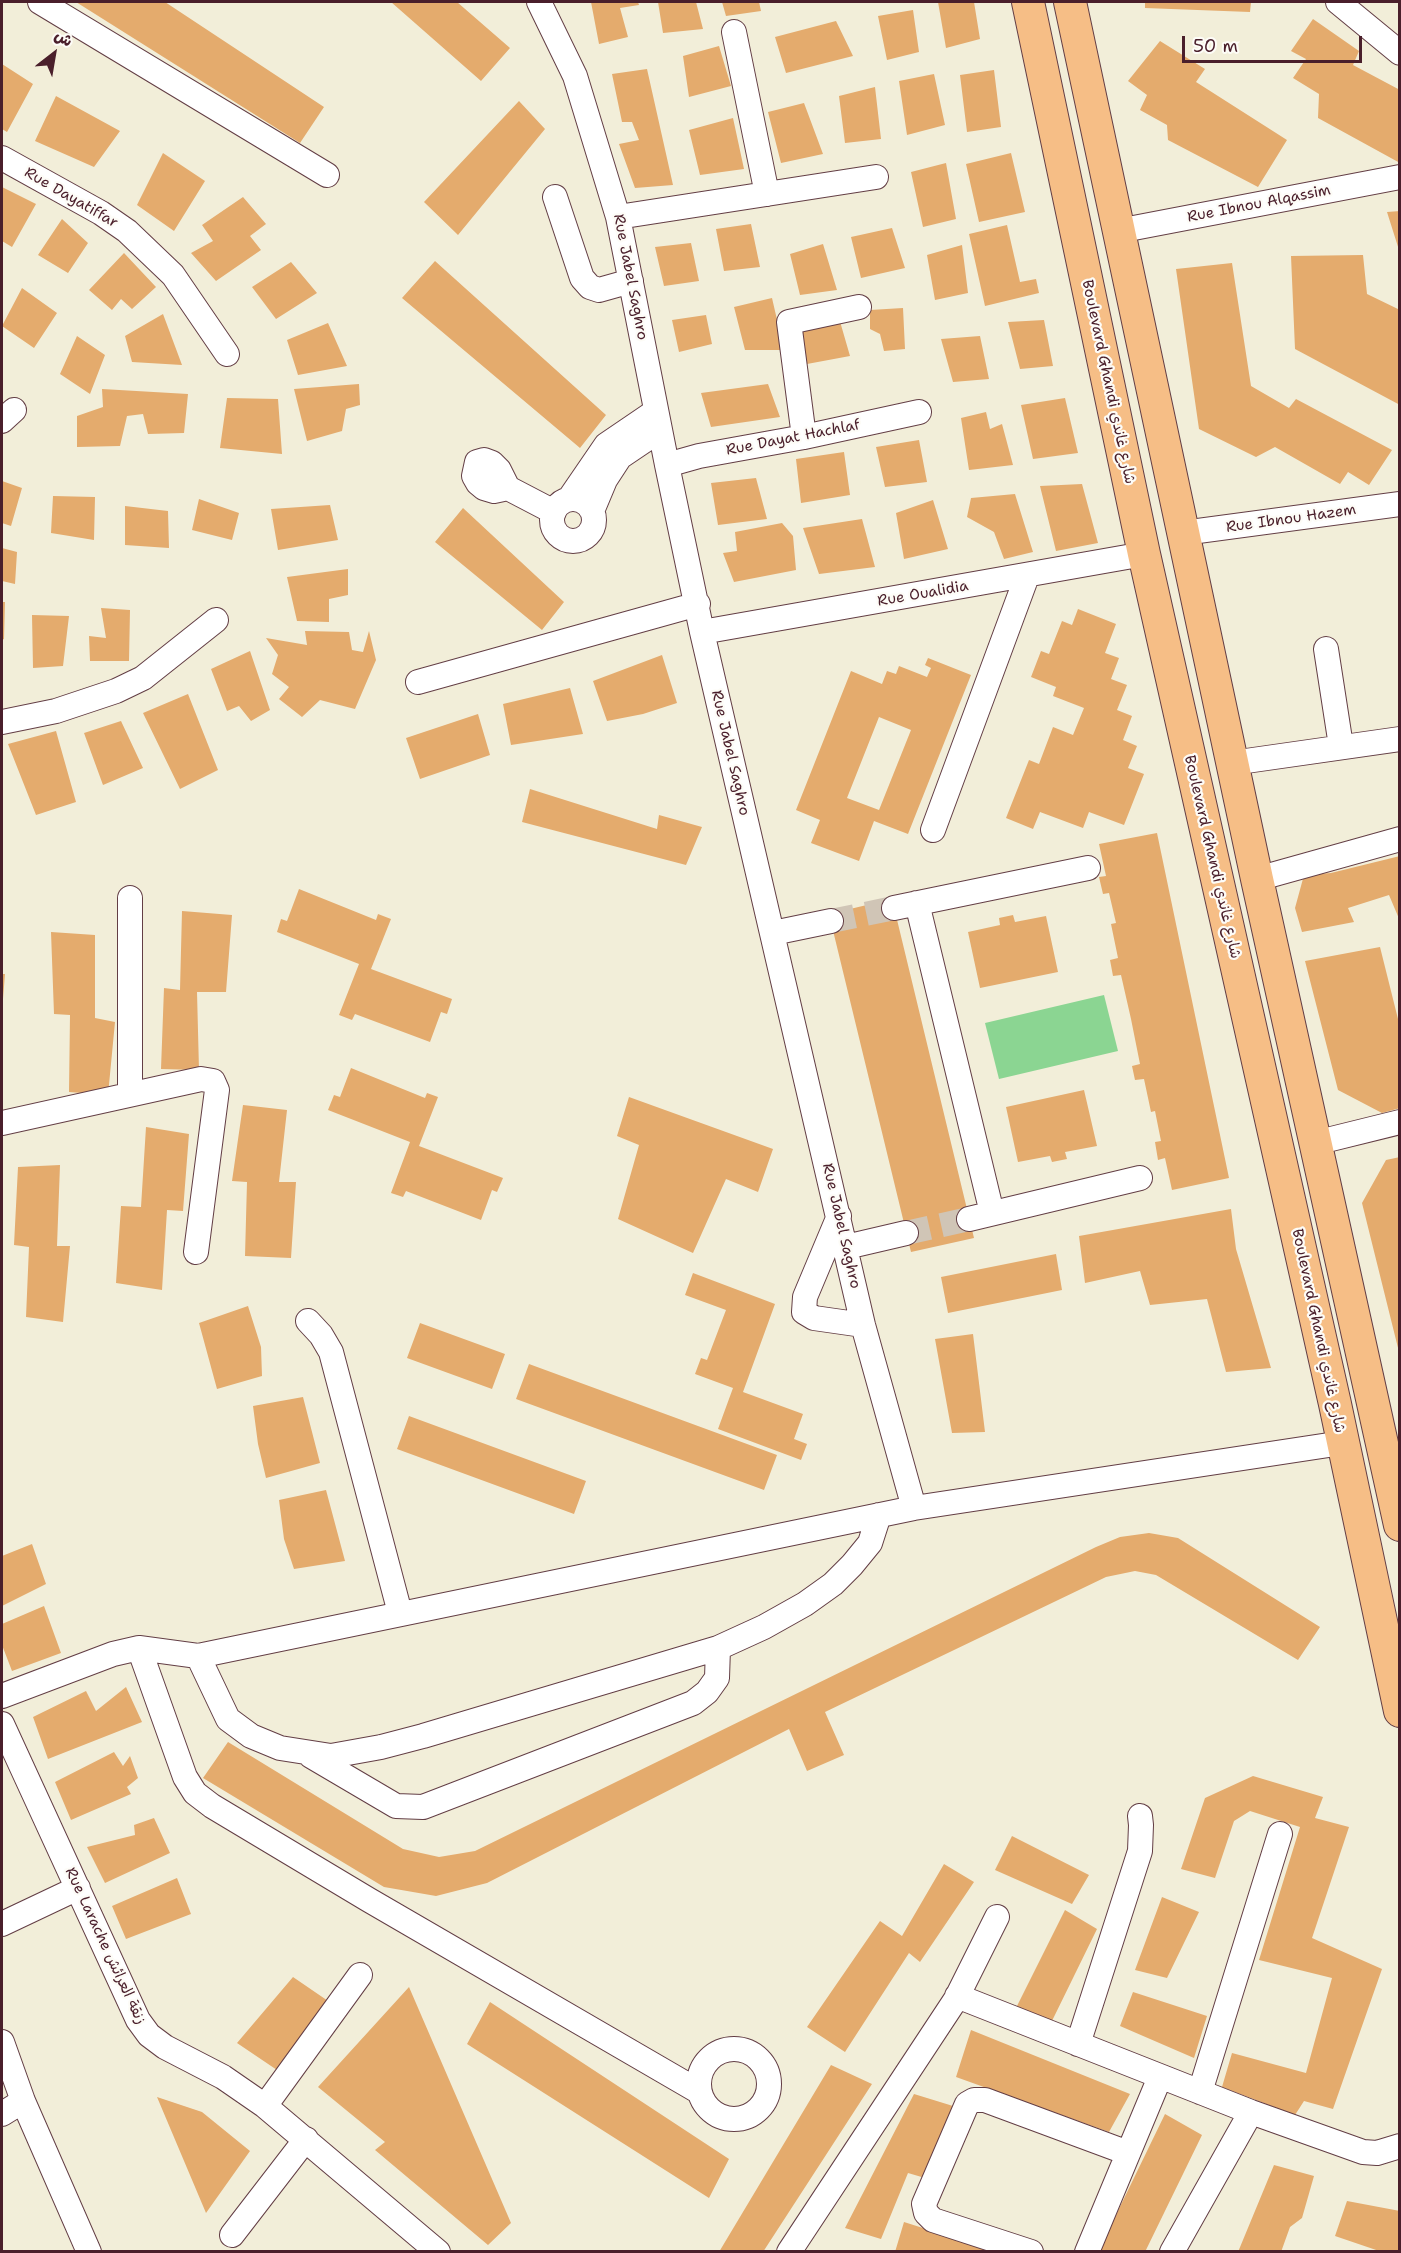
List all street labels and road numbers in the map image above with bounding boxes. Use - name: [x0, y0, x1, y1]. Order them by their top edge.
- street label: Rue Dayatiffar: [21, 164, 121, 232]
- street label: Rue Ibnou Alqassim: [1186, 181, 1332, 227]
- street label: Rue Jabel Saghro: [609, 212, 651, 342]
- street label: Boulevard Ghandi شارع غاندي: [1078, 278, 1138, 486]
- street label: Rue Dayat Hachlaf: [725, 416, 861, 460]
- street label: Rue Ibnou Hazem: [1225, 501, 1357, 537]
- street label: Rue Oualidia: [876, 577, 970, 611]
- street label: Rue Jabel Saghro: [707, 689, 753, 817]
- street label: Boulevard Ghandi شارع غاندي: [1180, 754, 1244, 960]
- street label: Rue Jabel Saghro: [818, 1162, 864, 1290]
- street label: Boulevard Ghandi شارع غاندي: [1288, 1227, 1348, 1435]
- street label: Rue Larache زنقة العرائش: [61, 1865, 149, 2027]

